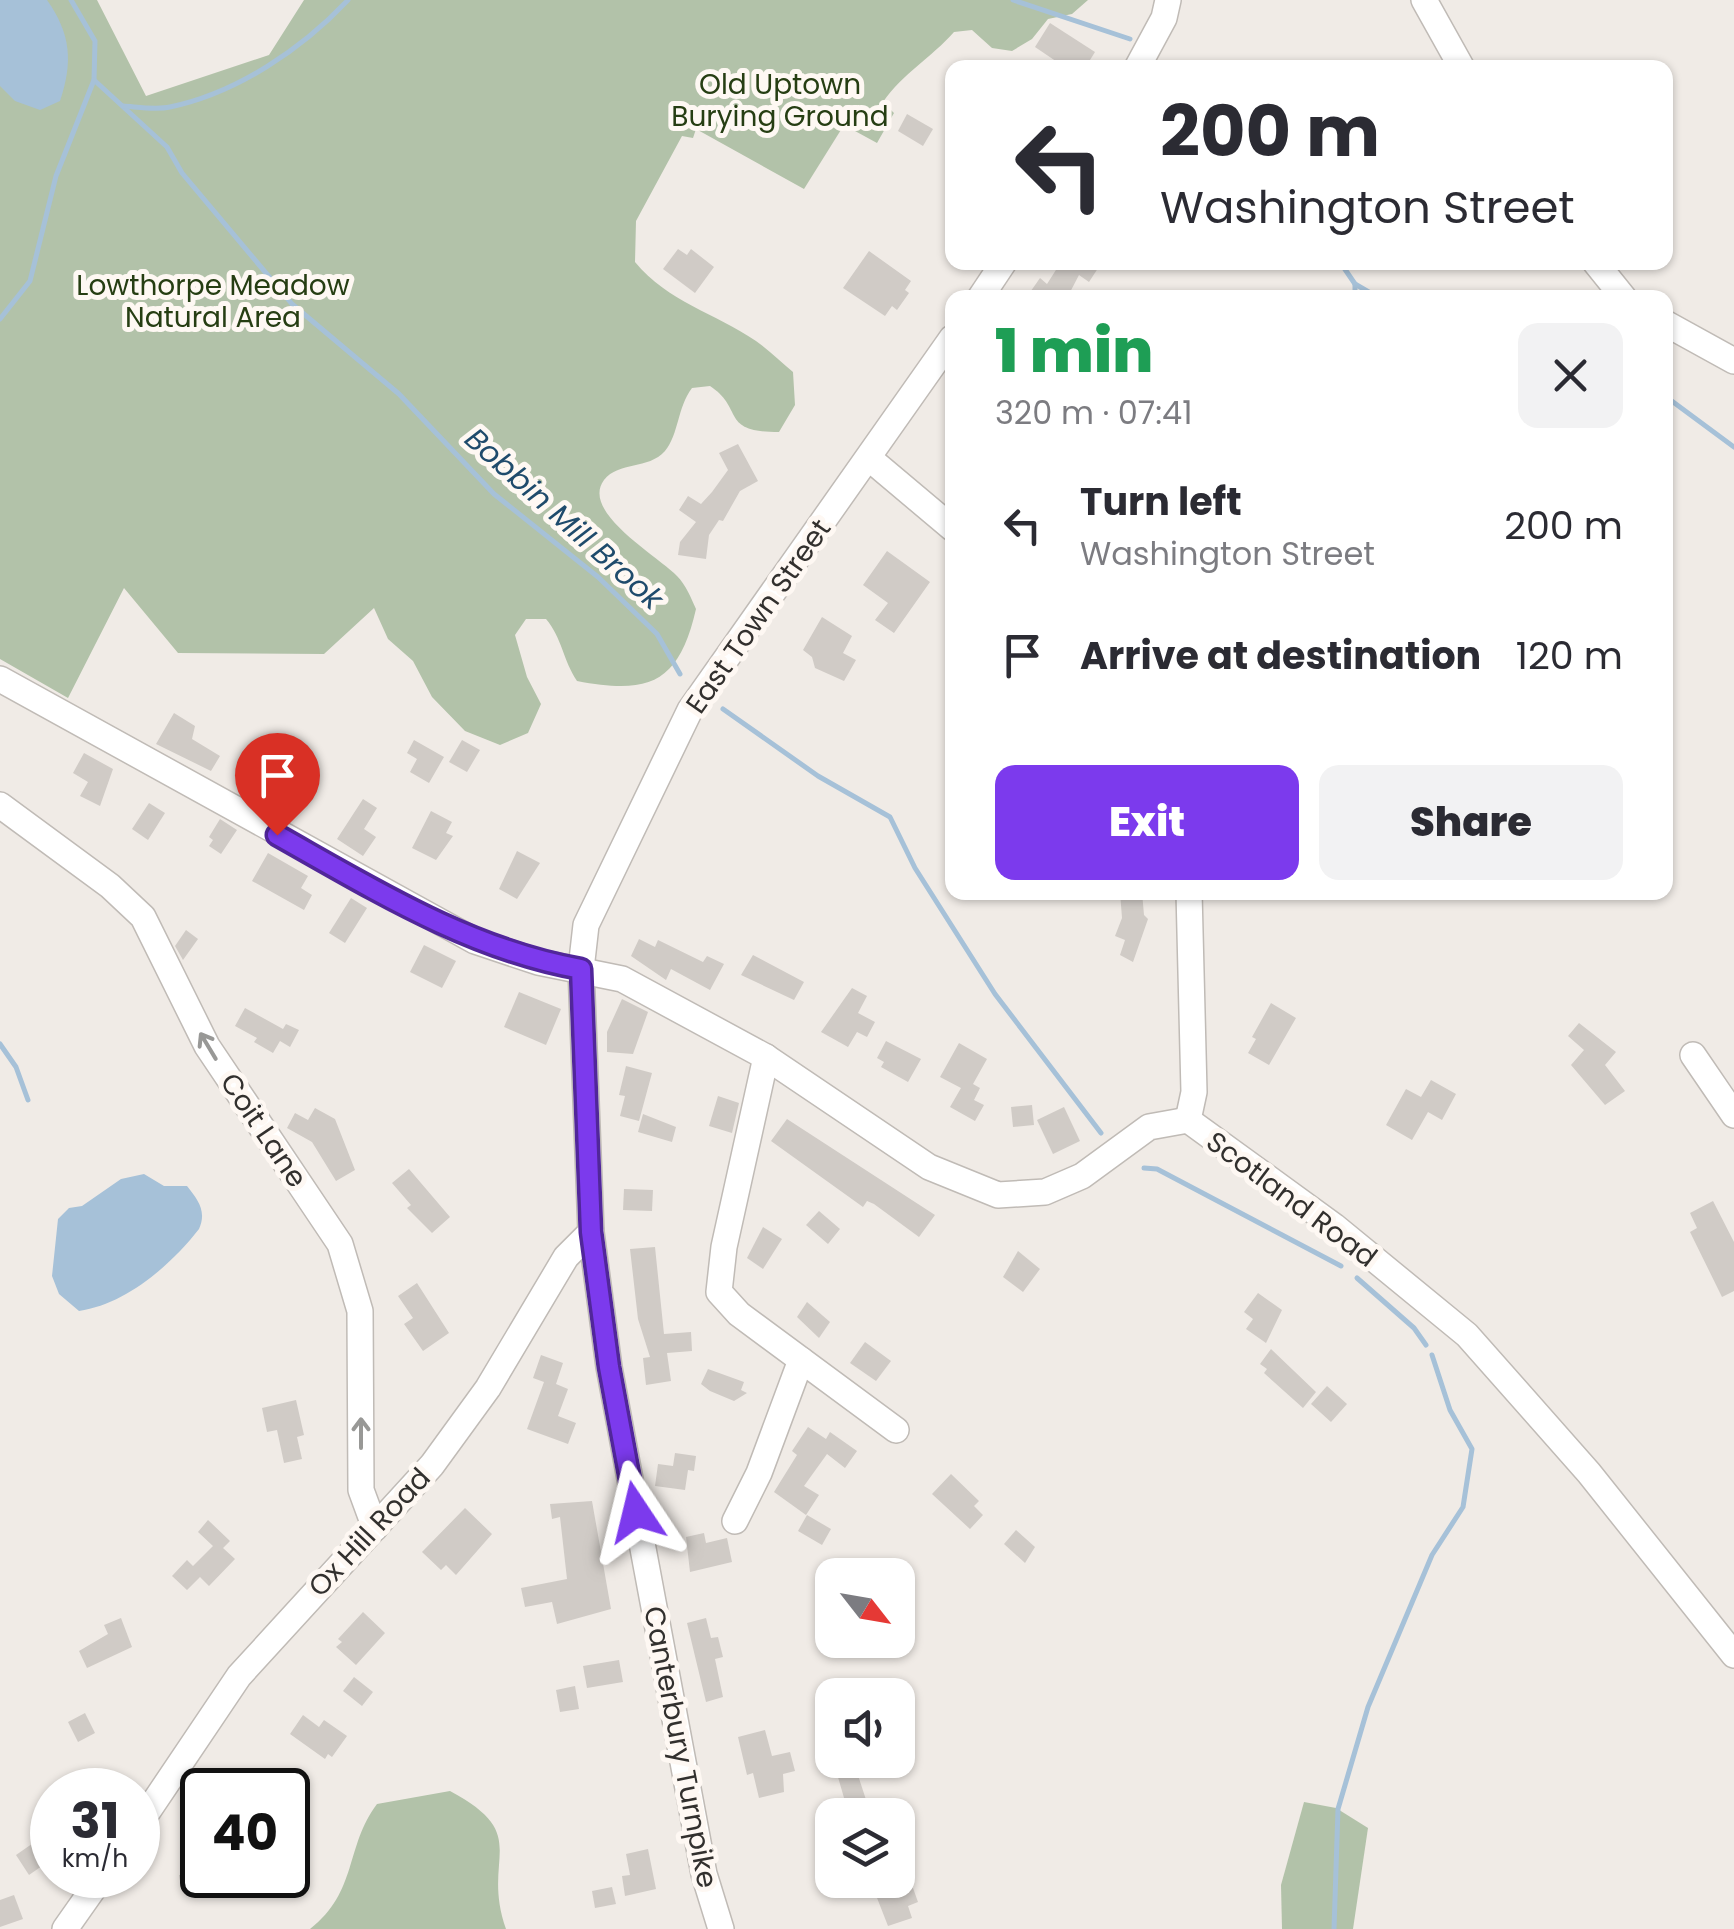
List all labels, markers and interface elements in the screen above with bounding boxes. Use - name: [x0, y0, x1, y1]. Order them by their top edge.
- park label: Old Uptown Burying Ground: [671, 65, 889, 136]
- text: 200 m: [1160, 82, 1380, 181]
- icon: left: [995, 100, 1125, 230]
- text: Washington Street: [1160, 176, 1575, 239]
- park label: Lowthorpe Meadow Natural Area: [76, 266, 350, 337]
- text: 1 min: [995, 309, 1153, 393]
- button: close: [1518, 323, 1623, 428]
- text: 320 m · 07:41: [995, 390, 1192, 435]
- water label: Bobbin Mill Brook: [456, 418, 674, 621]
- text: Turn left: [1080, 475, 1242, 528]
- icon: left: [995, 498, 1050, 553]
- text: 200 m: [1504, 499, 1623, 552]
- street label: East Town Street: [677, 511, 840, 721]
- text: Washington Street: [1080, 531, 1375, 576]
- icon: arrive: [995, 628, 1050, 683]
- text: Arrive at destination: [1080, 629, 1481, 682]
- text: 120 m: [1516, 629, 1623, 682]
- pin: [235, 733, 320, 836]
- icon: arrive: [250, 748, 305, 803]
- button: Exit: [995, 765, 1299, 880]
- button: Share: [1319, 765, 1623, 880]
- one-way arrow: [198, 1032, 218, 1061]
- street label: Coit Lane: [211, 1065, 316, 1195]
- street label: Scotland Road: [1198, 1122, 1385, 1277]
- one-way arrow: [352, 1417, 370, 1450]
- street label: Ox Hill Road: [299, 1459, 439, 1605]
- position arrow: [584, 1460, 688, 1564]
- north arrow: [815, 1558, 915, 1658]
- map controls: [815, 1558, 915, 1898]
- street label: Canterbury Turnpike: [634, 1603, 727, 1891]
- button: sound: [815, 1678, 915, 1778]
- speed limit sign: 40: [180, 1768, 310, 1898]
- text: 31: [70, 1785, 120, 1856]
- button: layers: [815, 1798, 915, 1898]
- text: km/h: [62, 1841, 128, 1876]

